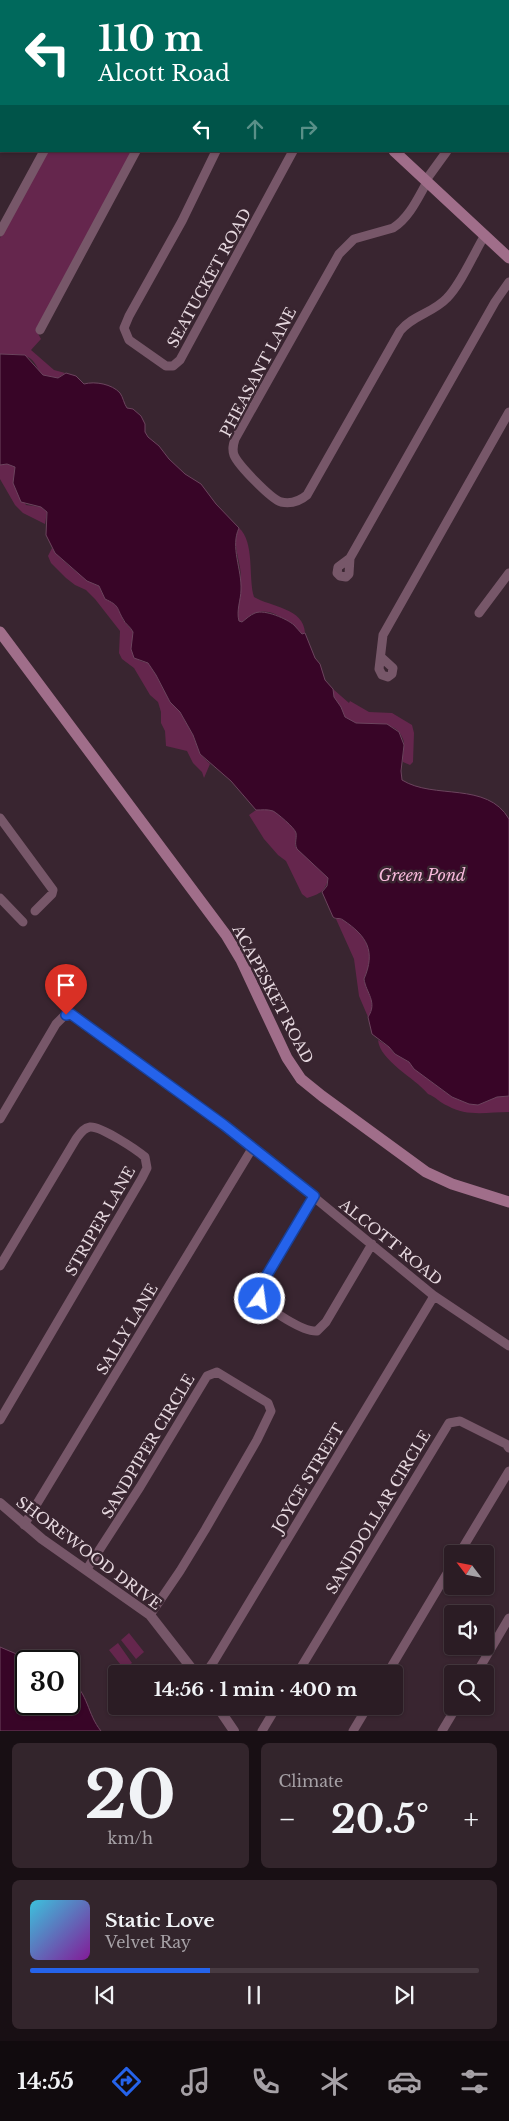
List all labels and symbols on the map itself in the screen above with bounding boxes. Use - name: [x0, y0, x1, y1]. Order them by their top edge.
- street label: SEATUCKET ROAD: [163, 205, 255, 351]
- street label: PHEASANT LANE: [216, 304, 300, 440]
- water label: Green Pond: [378, 865, 466, 885]
- street label: ACAPESKET ROAD: [228, 921, 318, 1067]
- pin: [45, 964, 87, 1015]
- street label: STRIPER LANE: [61, 1163, 139, 1279]
- street label: ALCOTT ROAD: [335, 1194, 446, 1289]
- position arrow: [233, 1272, 285, 1324]
- street label: SALLY LANE: [92, 1280, 162, 1378]
- street label: SANDPIPER CIRCLE: [97, 1370, 199, 1521]
- street label: JOYCE STREET: [267, 1420, 348, 1538]
- street label: SANDDOLLAR CIRCLE: [322, 1427, 435, 1597]
- street label: SHOREWOOD DRIVE: [13, 1492, 165, 1614]
- north arrow: [444, 1545, 494, 1595]
- speed limit sign: 30: [15, 1650, 80, 1715]

